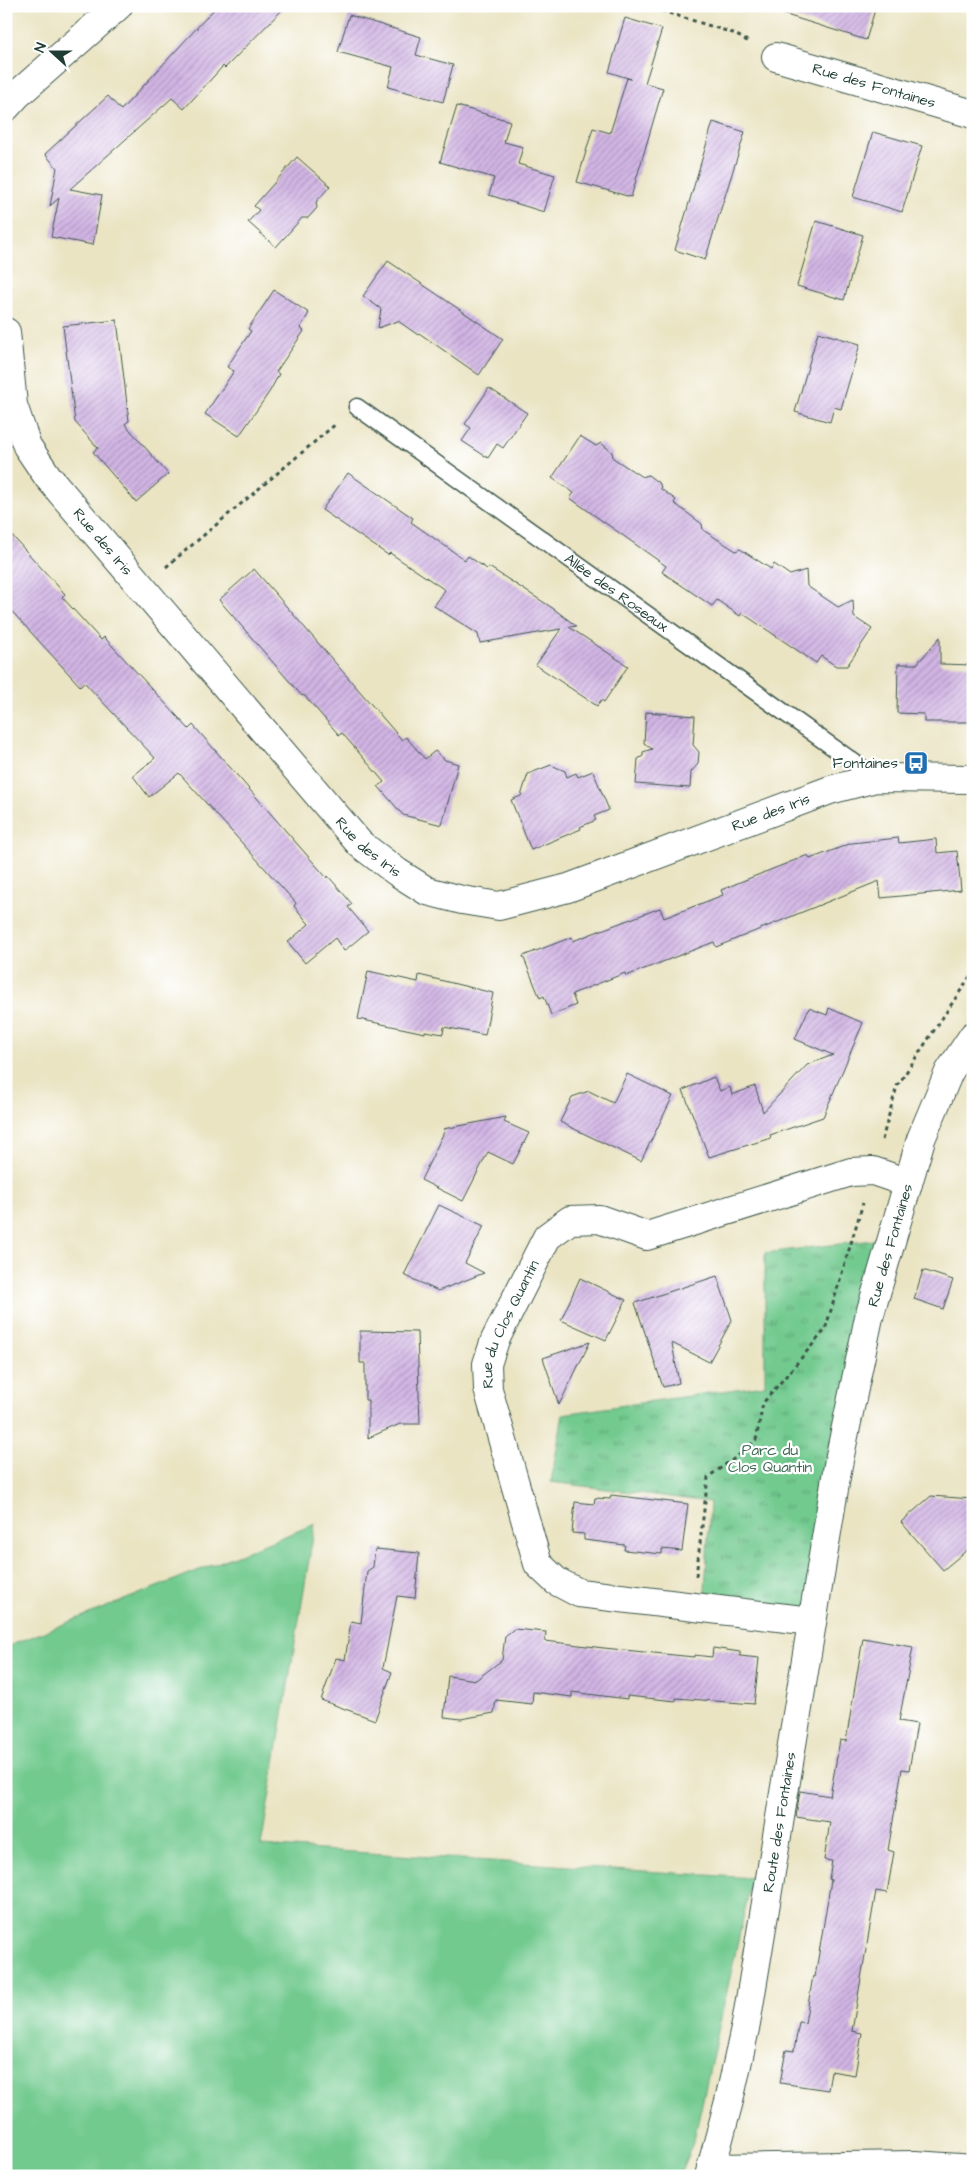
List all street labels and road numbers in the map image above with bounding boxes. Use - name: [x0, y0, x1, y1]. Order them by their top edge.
- street label: Rue des Fontaines: [810, 58, 938, 114]
- street label: Rue des Iris: [68, 504, 138, 580]
- street label: Allée des Roseaux: [560, 549, 673, 638]
- street label: Rue des Iris: [729, 788, 813, 837]
- street label: Rue des Iris: [330, 812, 406, 883]
- street label: Rue des Fontaines: [863, 1181, 919, 1309]
- street label: Rue du Clos Quantin: [477, 1256, 545, 1389]
- street label: Route des Fontaines: [758, 1750, 802, 1894]

